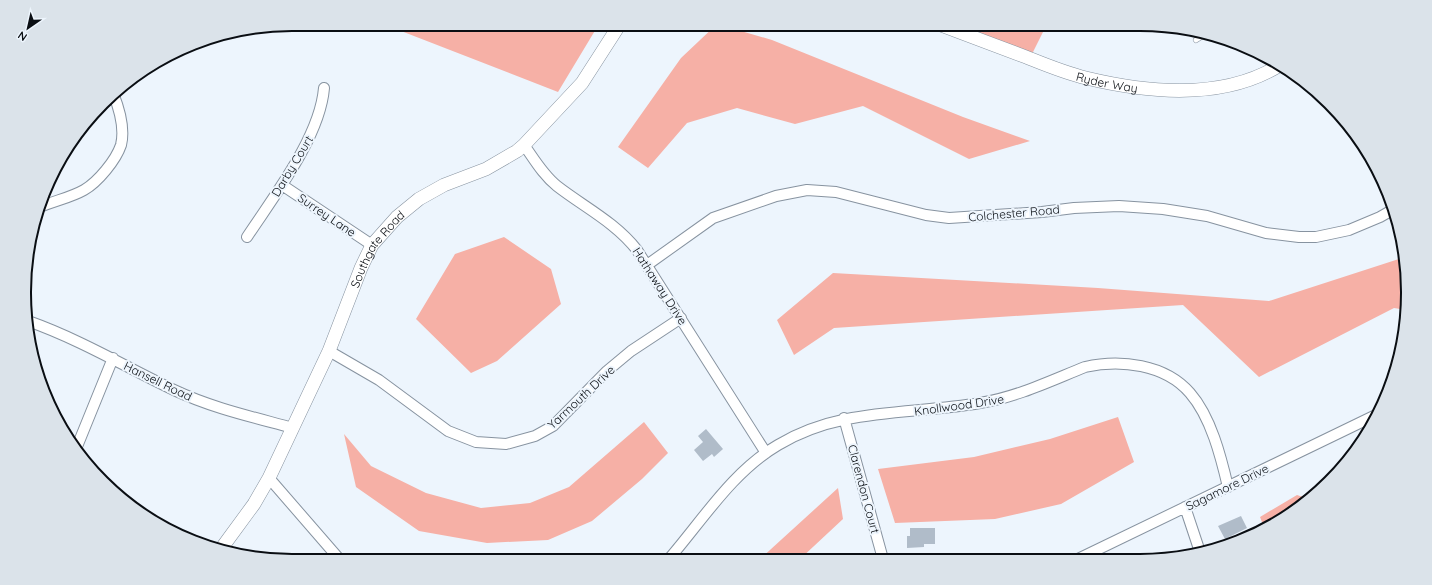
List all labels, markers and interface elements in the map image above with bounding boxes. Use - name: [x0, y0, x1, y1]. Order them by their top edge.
- north arrow: [8, 8, 48, 48]
- text: N: [15, 28, 30, 44]
- street label: Ryder Way: [1075, 68, 1139, 95]
- street label: Darby Court: [268, 133, 316, 199]
- street label: Surrey Lane: [295, 190, 359, 240]
- street label: Colchester Road: [968, 202, 1060, 224]
- street label: Southgate Road: [347, 207, 407, 290]
- street label: Hathaway Drive: [629, 244, 691, 328]
- street label: Hansell Road: [122, 358, 194, 404]
- street label: Yarmouth Drive: [544, 362, 618, 432]
- street label: Knollwood Drive: [913, 391, 1005, 419]
- street label: Clarendon Court: [845, 443, 883, 535]
- street label: Sagamore Drive: [1183, 460, 1271, 514]

